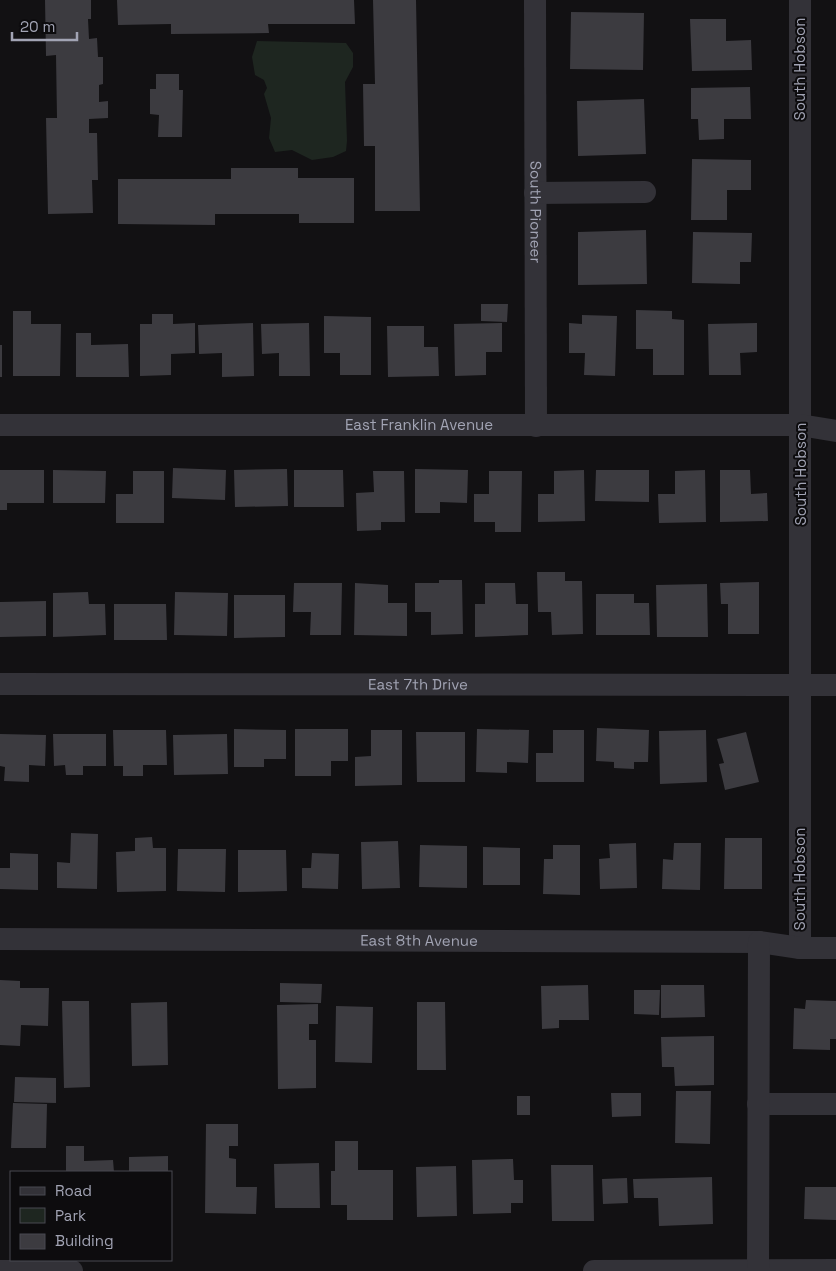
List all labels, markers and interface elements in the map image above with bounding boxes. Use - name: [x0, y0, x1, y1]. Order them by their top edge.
- scale bar: [12, 10, 78, 42]
- text: 20 m: [20, 17, 55, 36]
- street label: South Hobson: [790, 18, 809, 120]
- street label: South Pioneer: [526, 161, 546, 263]
- street label: East Franklin Avenue: [345, 415, 493, 434]
- street label: South Hobson: [791, 423, 810, 525]
- street label: East 7th Drive: [368, 674, 468, 694]
- street label: South Hobson: [790, 828, 809, 930]
- street label: East 8th Avenue: [360, 930, 478, 950]
- legend: [10, 1171, 172, 1261]
- text: Road: [55, 1181, 92, 1200]
- text: Park: [55, 1206, 86, 1225]
- text: Building: [55, 1231, 114, 1250]

